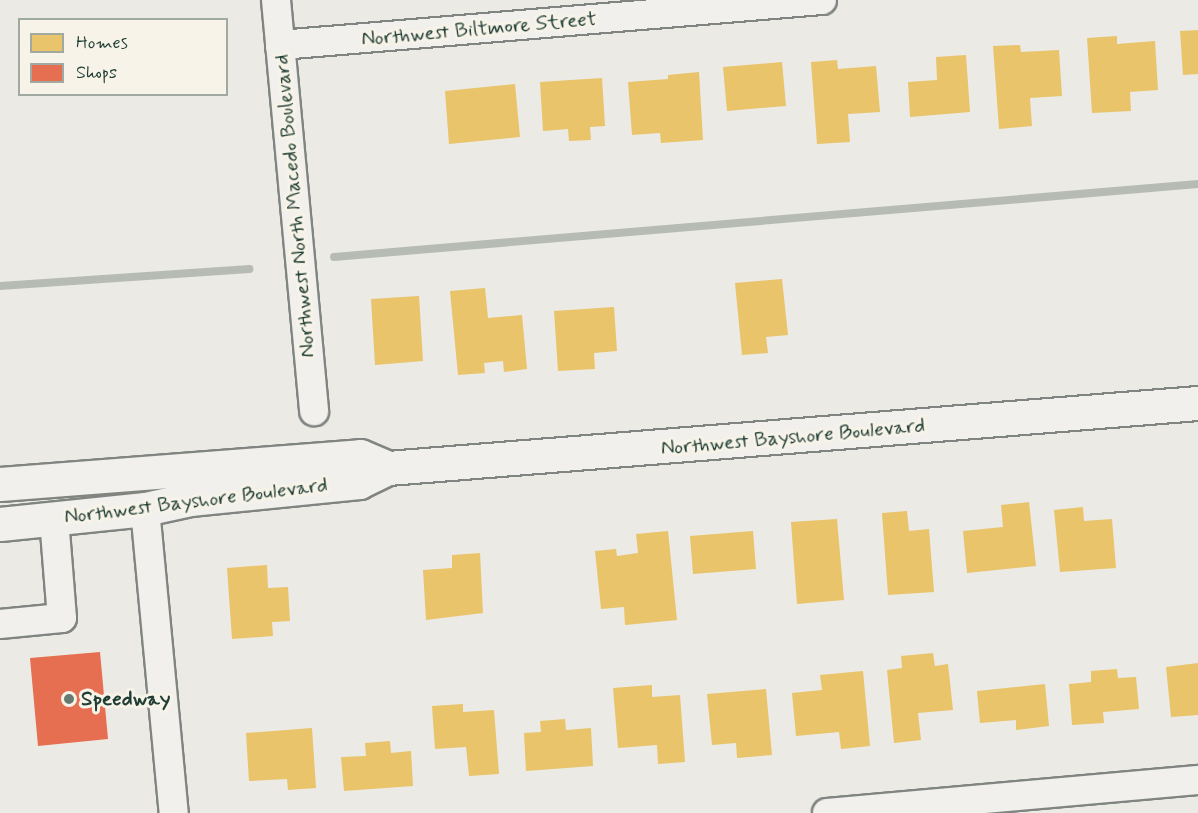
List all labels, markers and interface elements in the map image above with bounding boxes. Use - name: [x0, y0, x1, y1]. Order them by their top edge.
- street label: Northwest Biltmore Street: [361, 6, 597, 52]
- legend: [18, 18, 228, 96]
- text: Homes: [76, 31, 128, 55]
- street label: Northwest North Macedo Boulevard: [269, 53, 321, 359]
- text: Shops: [76, 61, 117, 85]
- street label: Northwest Bayshore Boulevard: [661, 413, 925, 461]
- street label: Northwest Bayshore Boulevard: [64, 473, 328, 529]
- place label: Speedway: [81, 686, 170, 712]
- marker: Speedway: [62, 692, 76, 706]

